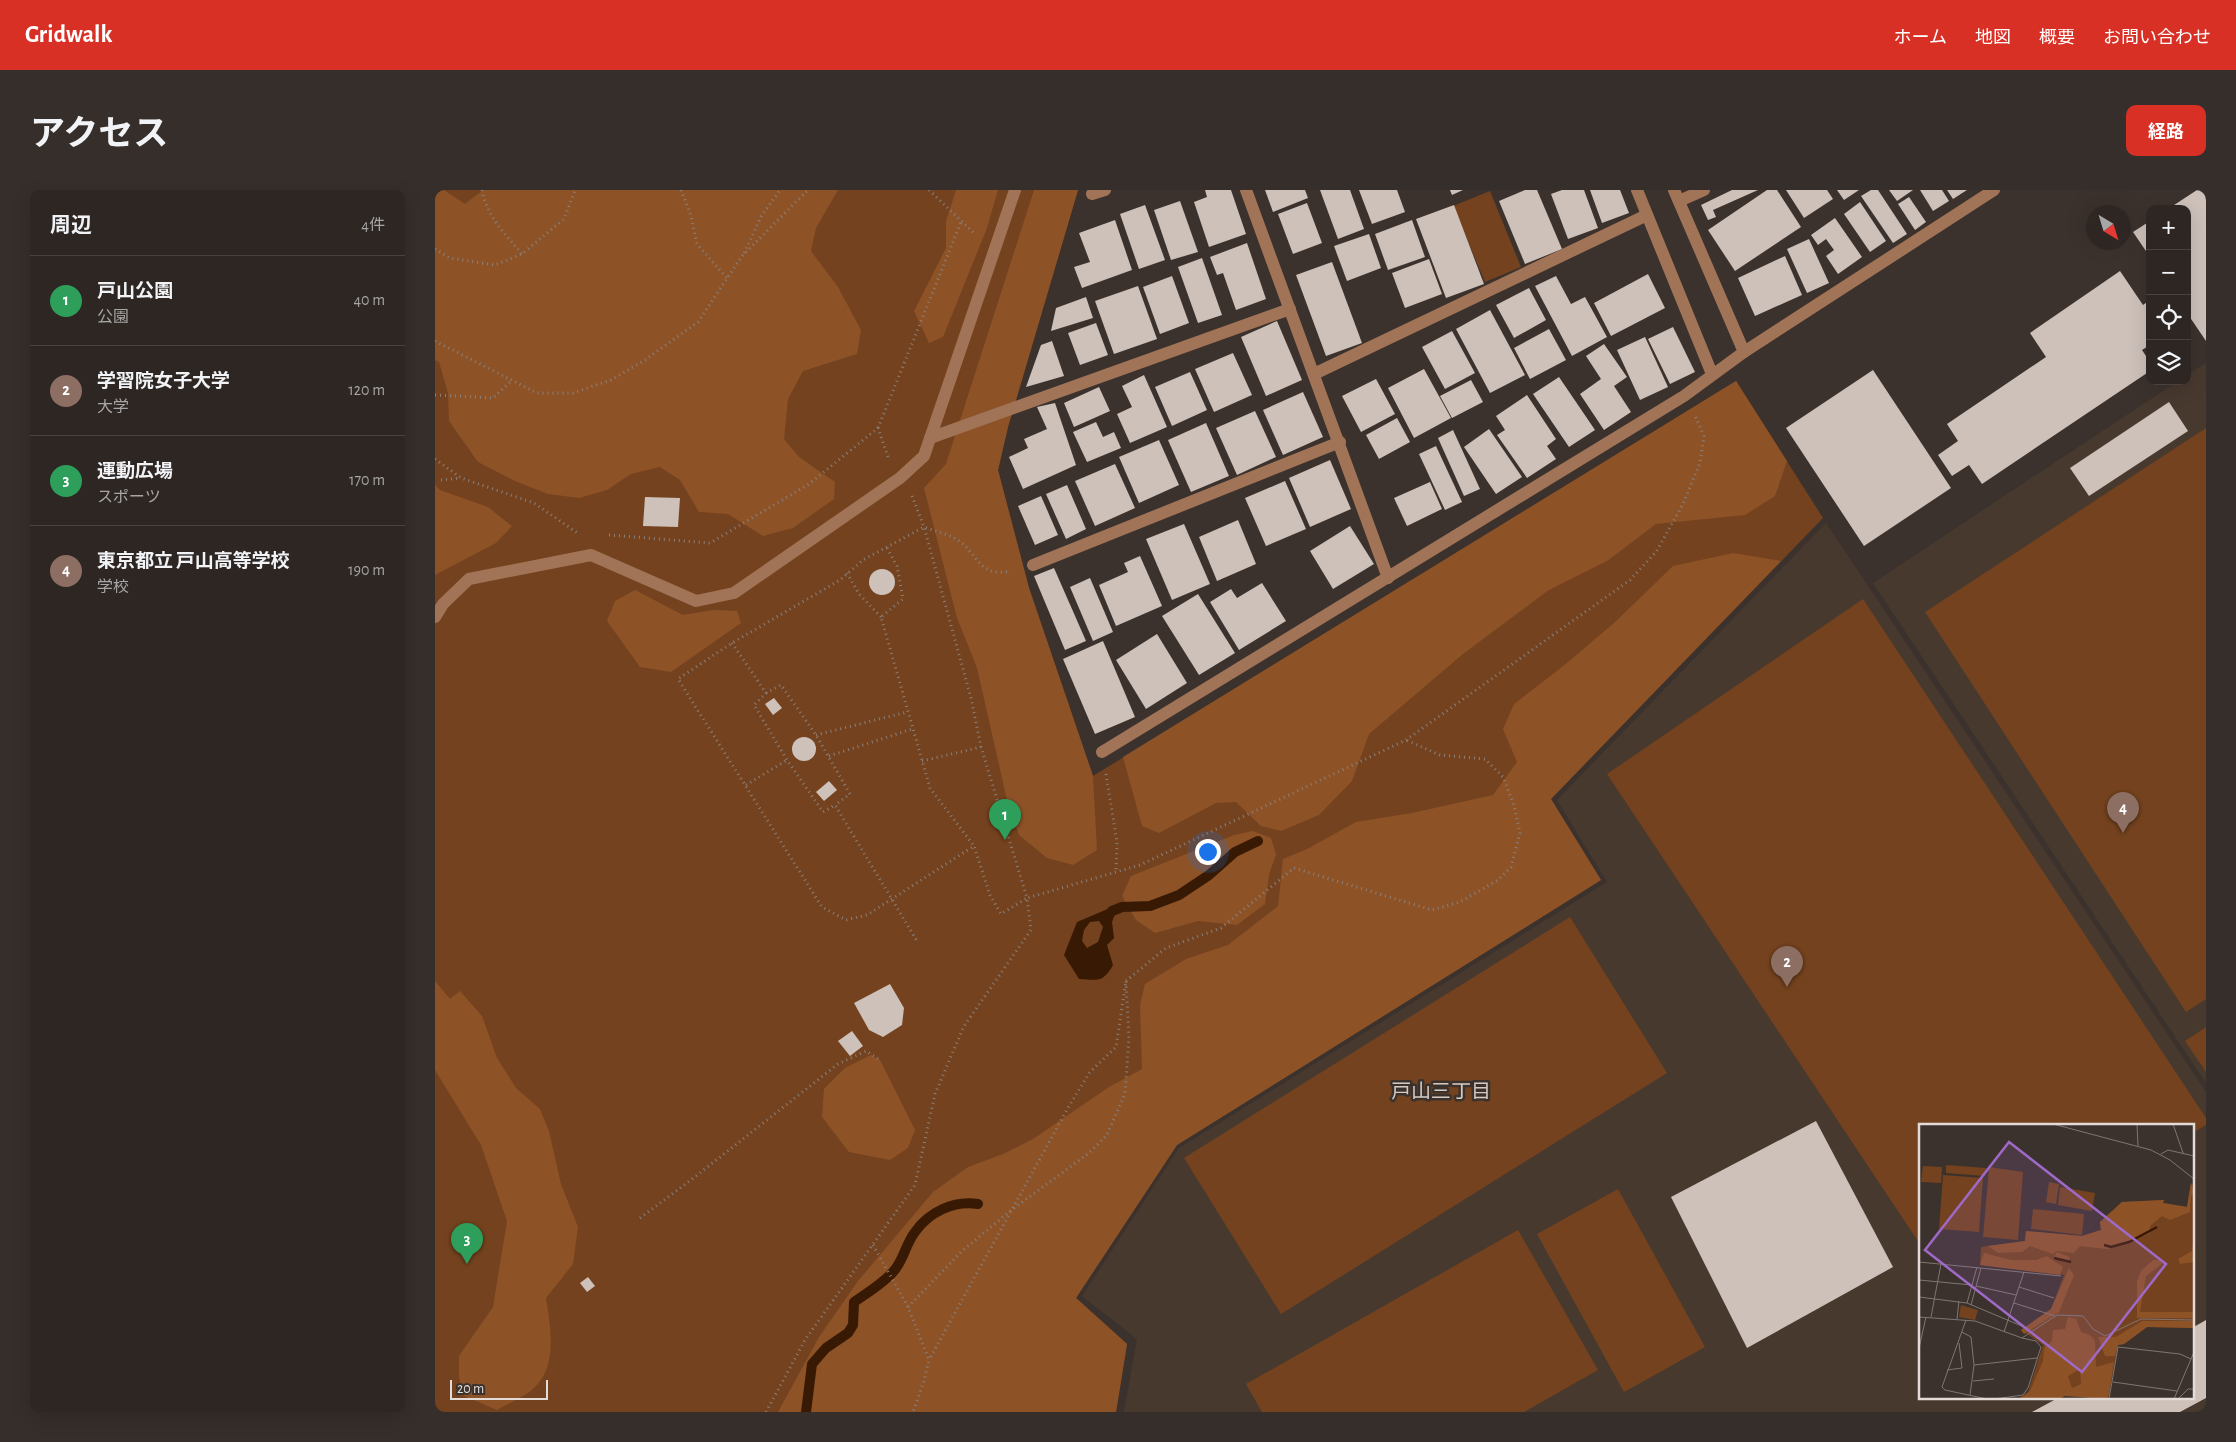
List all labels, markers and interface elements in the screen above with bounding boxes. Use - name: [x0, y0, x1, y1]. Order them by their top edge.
- text: Gridwalk: [25, 23, 112, 47]
- text: ホーム: [1894, 29, 1947, 47]
- text: 地図: [1975, 29, 2011, 47]
- text: 概要: [2039, 29, 2075, 47]
- text: お問い合わせ: [2103, 29, 2211, 47]
- button: 経路: [2126, 105, 2206, 156]
- text: アクセス: [30, 117, 168, 152]
- north arrow: [2086, 205, 2131, 250]
- map controls: [2146, 205, 2191, 385]
- button: +: [2146, 205, 2191, 250]
- text: 周辺: [50, 215, 92, 236]
- text: 4件: [361, 217, 385, 233]
- button: −: [2146, 250, 2191, 295]
- text: 戸山公園: [97, 282, 173, 301]
- text: 1: [63, 292, 69, 308]
- text: 40 m: [353, 292, 385, 308]
- button: locate: [2146, 295, 2191, 340]
- text: 公園: [97, 309, 129, 325]
- button: layers: [2146, 340, 2191, 385]
- text: 学習院女子大学: [97, 372, 230, 391]
- text: 2: [62, 382, 70, 398]
- text: 120 m: [348, 382, 385, 398]
- text: 大学: [97, 399, 129, 415]
- text: 運動広場: [97, 462, 173, 481]
- text: 3: [63, 472, 69, 488]
- text: 170 m: [349, 472, 385, 488]
- text: スポーツ: [97, 489, 161, 505]
- text: 東京都立 戸山高等学校: [97, 552, 290, 571]
- text: 4: [62, 562, 70, 578]
- text: 190 m: [348, 562, 385, 578]
- text: 学校: [97, 579, 129, 595]
- pin: 4: [2107, 792, 2139, 833]
- pin: 1: [989, 799, 1021, 840]
- your location: [1195, 839, 1221, 865]
- pin: 2: [1771, 946, 1803, 987]
- district label: 戸山三丁目: [1391, 1081, 1491, 1102]
- inset map: [1919, 1124, 2193, 1400]
- pin: 3: [451, 1223, 483, 1264]
- scale bar: [450, 1377, 547, 1400]
- text: 20 m: [457, 1382, 484, 1396]

